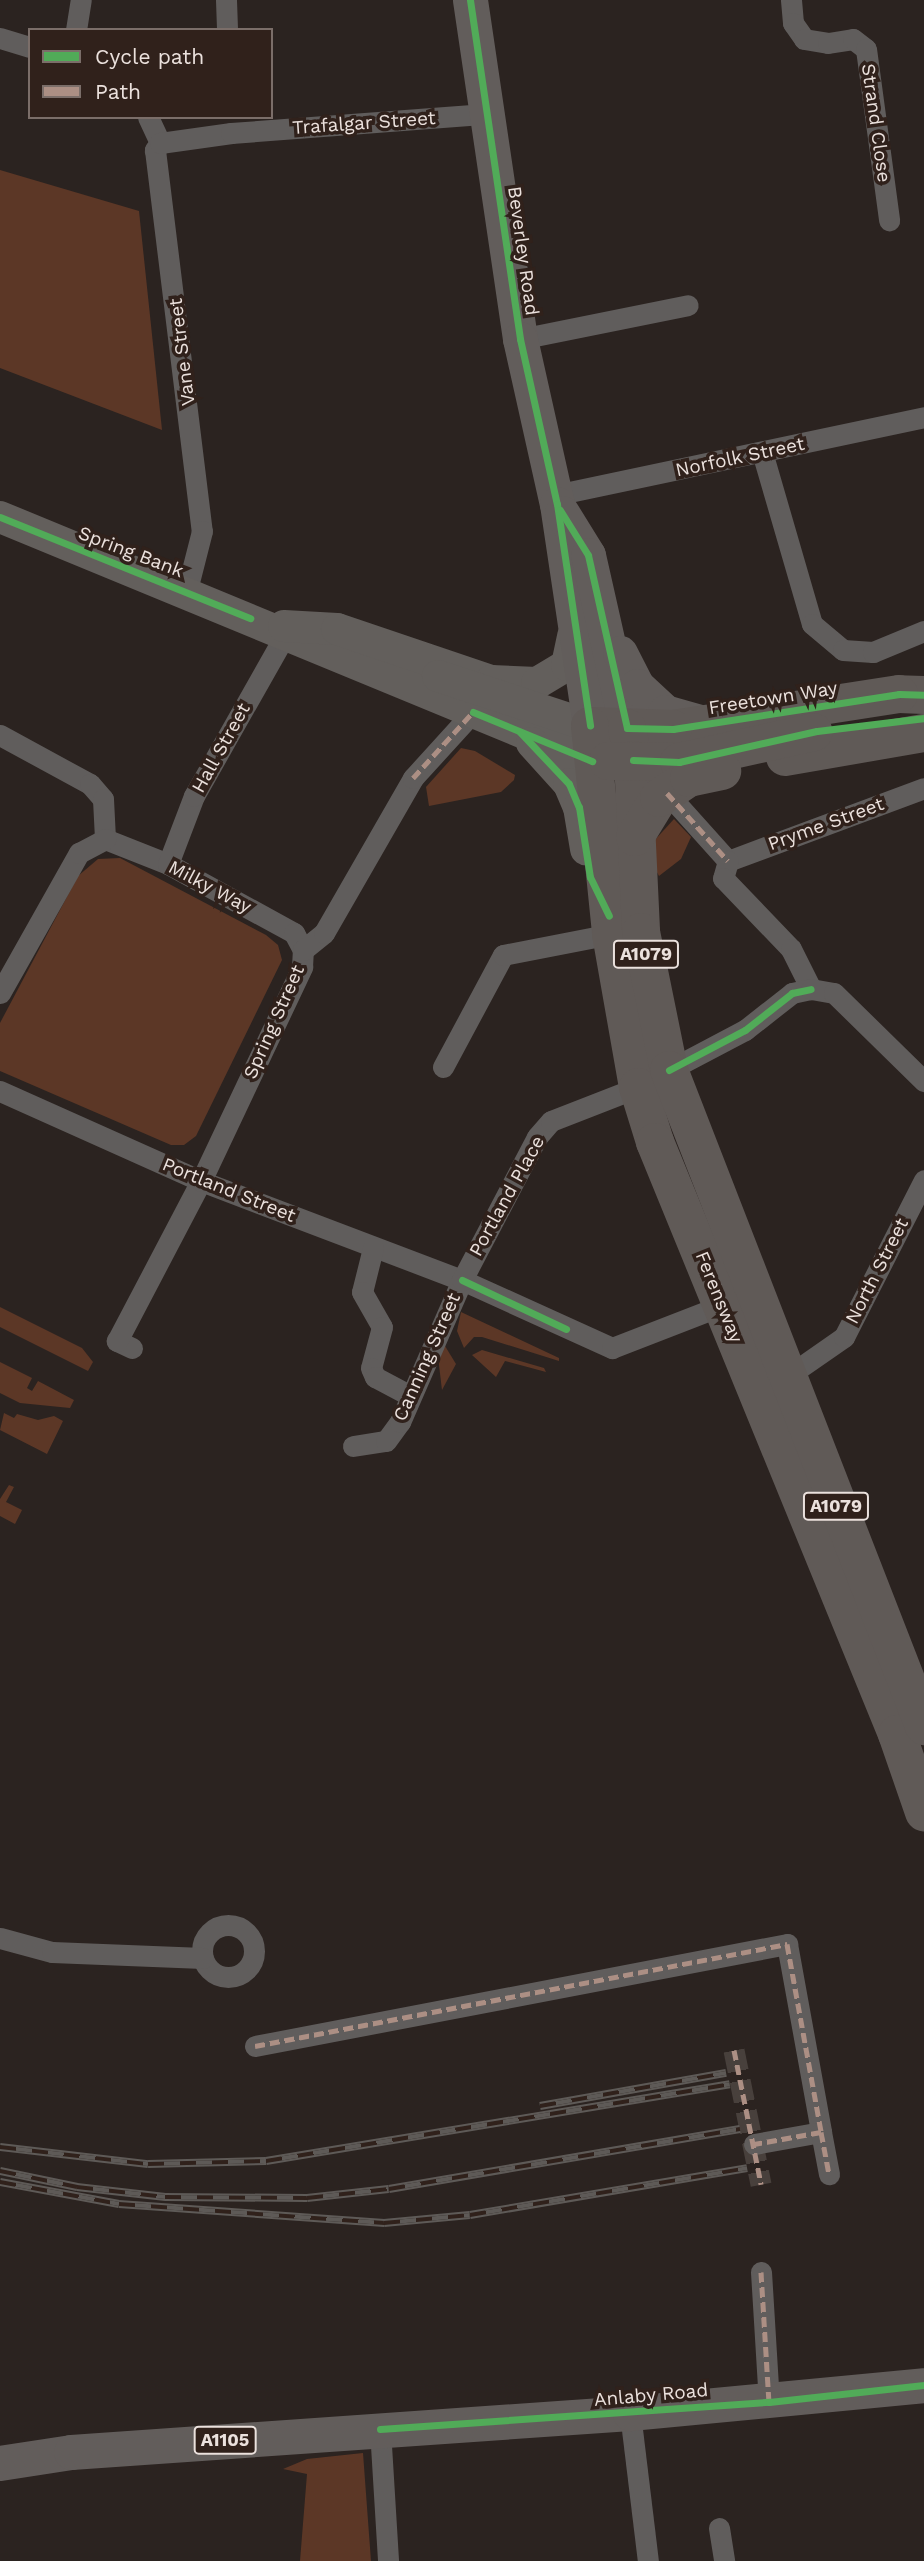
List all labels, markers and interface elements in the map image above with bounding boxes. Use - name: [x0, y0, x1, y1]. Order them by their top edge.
- legend: [28, 28, 273, 119]
- text: Cycle path: [95, 44, 204, 69]
- street label: Strand Close: [856, 62, 896, 184]
- text: Path: [95, 79, 141, 104]
- street label: Trafalgar Street: [291, 107, 437, 139]
- street label: Beverley Road: [503, 185, 543, 317]
- street label: Vane Street: [164, 297, 200, 407]
- street label: Norfolk Street: [673, 432, 807, 482]
- street label: Spring Bank: [75, 521, 187, 583]
- street label: Freetown Way: [707, 677, 839, 719]
- street label: Hall Street: [187, 699, 255, 797]
- street label: Pryme Street: [765, 792, 887, 856]
- street label: Milky Way: [164, 855, 256, 919]
- road number: A1079: [613, 939, 679, 968]
- street label: Spring Street: [239, 961, 309, 1083]
- street label: Portland Place: [464, 1132, 550, 1260]
- street label: Portland Street: [159, 1153, 299, 1227]
- street label: North Street: [841, 1214, 913, 1328]
- street label: Ferensway: [690, 1248, 748, 1346]
- street label: Canning Street: [389, 1289, 465, 1425]
- road number: A1079: [803, 1492, 869, 1520]
- street label: Anlaby Road: [593, 2379, 709, 2411]
- road number: A1105: [194, 2426, 256, 2454]

